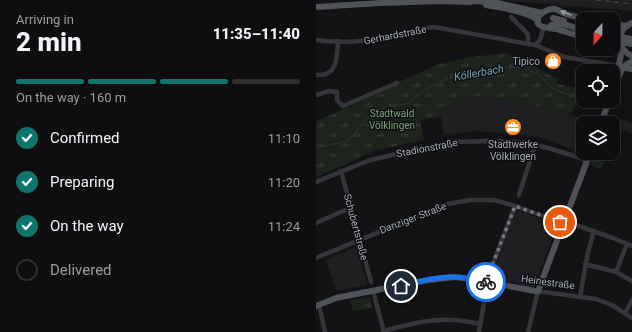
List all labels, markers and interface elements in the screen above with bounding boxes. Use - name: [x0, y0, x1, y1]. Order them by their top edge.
- one-way arrow: [559, 10, 571, 16]
- text: Arriving in: [16, 12, 74, 27]
- north arrow: [576, 12, 620, 56]
- map controls: [576, 12, 620, 160]
- street label: Gerhardstraße: [363, 24, 427, 46]
- text: 11:35–11:40: [213, 25, 300, 43]
- text: 2 min: [16, 27, 82, 57]
- shop icon: Tipico: [543, 51, 563, 71]
- place label: Tipico: [513, 56, 540, 67]
- water label: Köllerbach: [453, 62, 505, 84]
- button: locate: [576, 64, 620, 108]
- text: On the way · 160 m: [16, 90, 126, 105]
- park label: Stadtwald Völklingen: [369, 108, 415, 131]
- button: layers: [576, 116, 620, 160]
- office icon: Stadtwerke Völklingen: [503, 117, 523, 137]
- icon: check: [16, 127, 38, 149]
- text: Confirmed: [50, 129, 120, 147]
- text: 11:10: [268, 131, 300, 146]
- street label: Stadionstraße: [395, 137, 459, 159]
- place label: Stadtwerke Völklingen: [488, 139, 538, 162]
- icon: check: [16, 171, 38, 193]
- text: Preparing: [50, 173, 114, 191]
- text: 11:20: [268, 175, 300, 190]
- street label: Schubertstraße: [342, 193, 370, 261]
- street label: Danziger Straße: [378, 200, 448, 236]
- pin: [543, 205, 577, 239]
- icon: bag: [549, 211, 571, 233]
- icon: check: [16, 215, 38, 237]
- text: On the way: [50, 217, 124, 235]
- text: 11:24: [268, 219, 300, 234]
- text: Delivered: [50, 261, 112, 279]
- courier: [466, 262, 506, 302]
- pin: [384, 269, 418, 303]
- icon: bike: [475, 271, 497, 293]
- street label: Heinestraße: [520, 273, 576, 291]
- icon: home: [390, 275, 412, 297]

